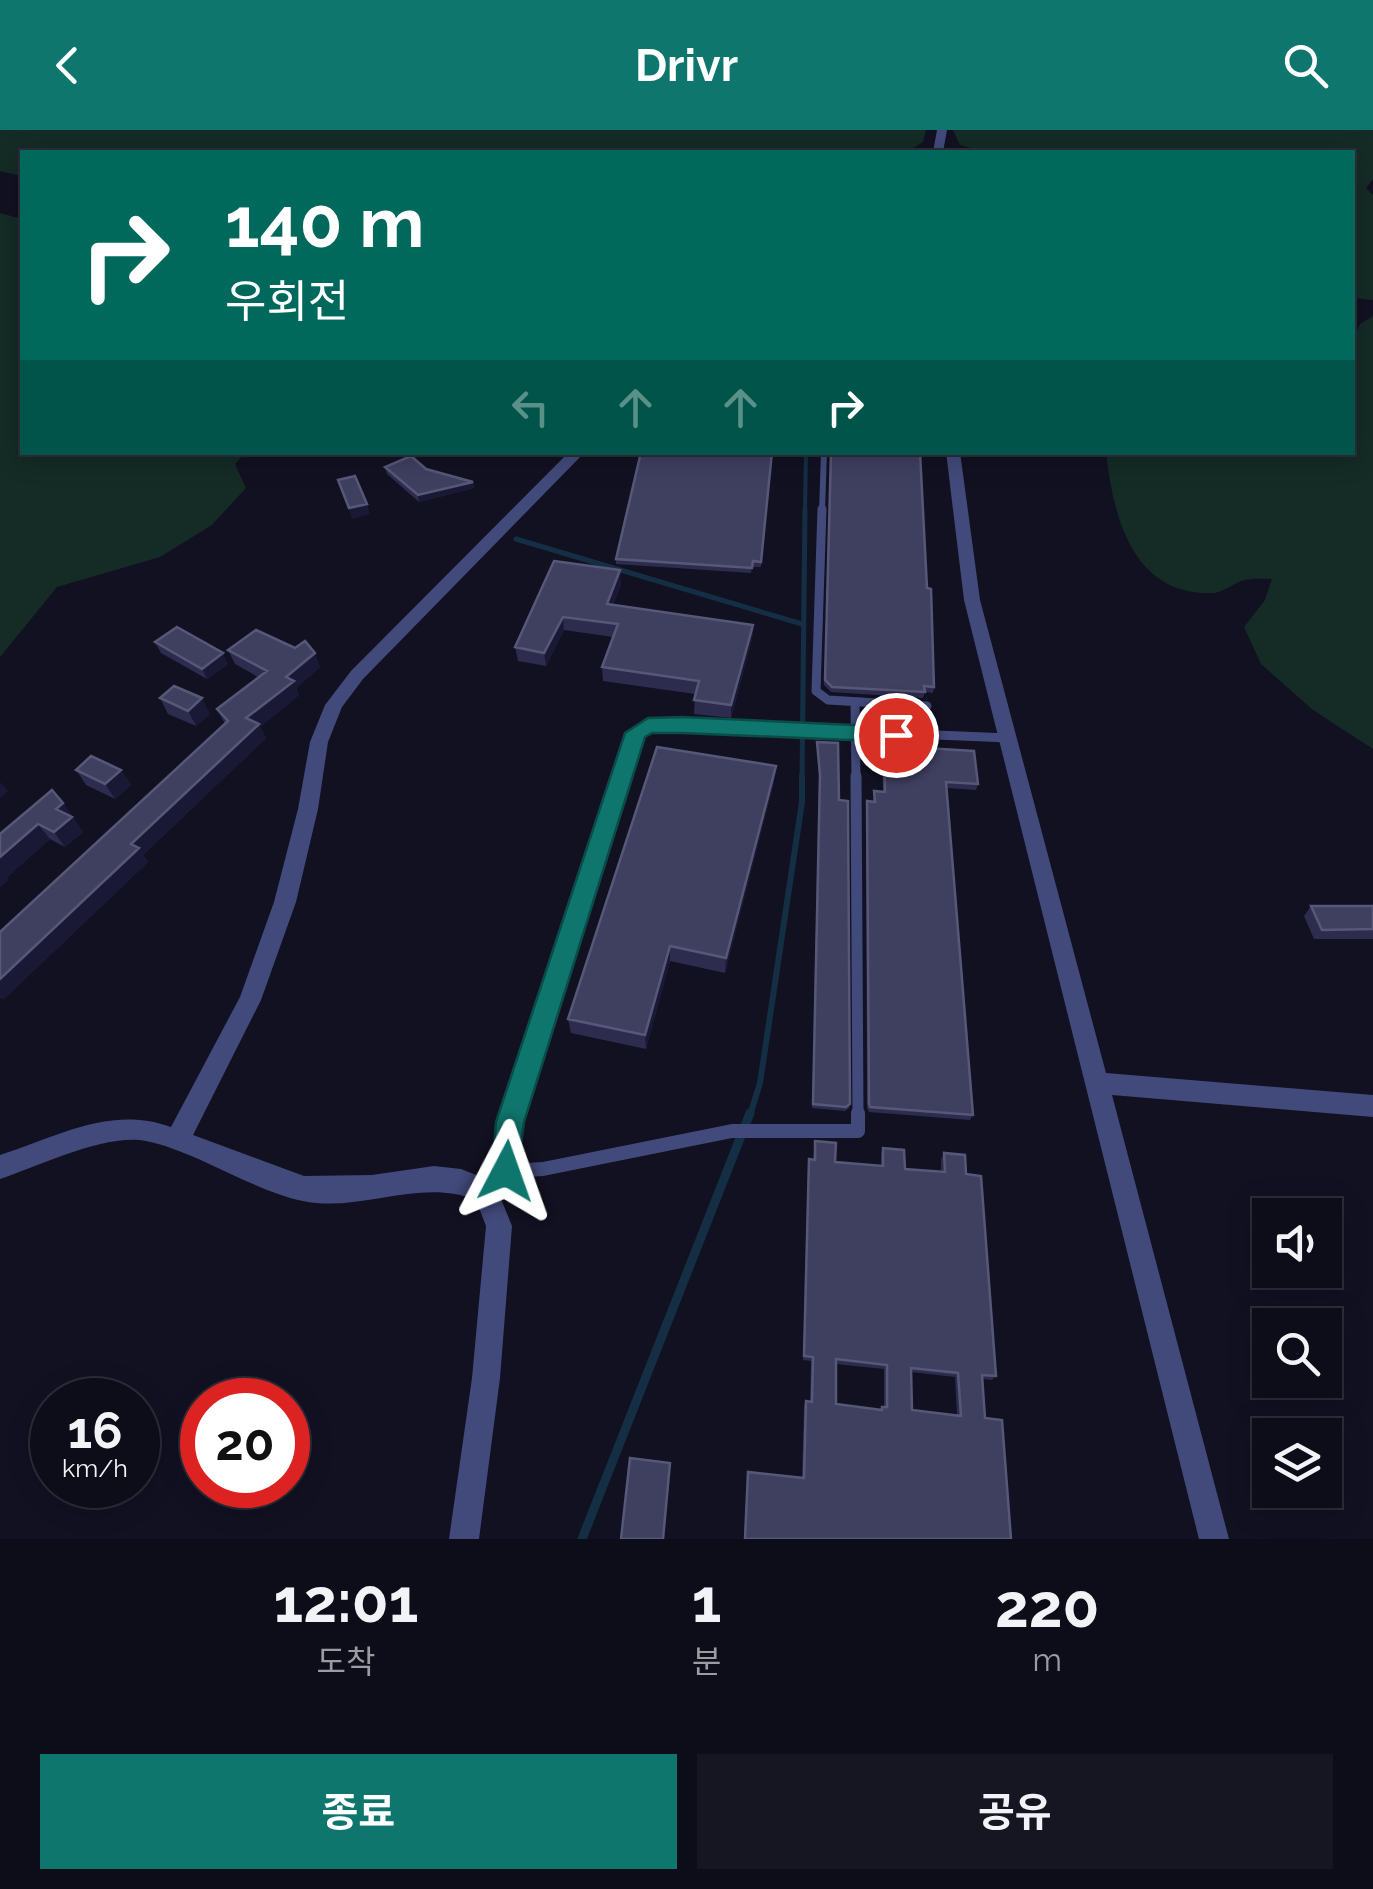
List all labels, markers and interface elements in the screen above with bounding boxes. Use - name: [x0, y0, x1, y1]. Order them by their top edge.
- icon: back: [40, 38, 95, 93]
- icon: search: [1278, 38, 1333, 93]
- text: Drivr: [635, 39, 738, 92]
- text: 140 m: [225, 181, 425, 263]
- icon: right: [60, 190, 190, 320]
- text: 우회전: [225, 275, 349, 328]
- icon: left: [503, 380, 558, 435]
- icon: ahead: [608, 380, 663, 435]
- icon: ahead: [713, 380, 768, 435]
- icon: right: [818, 380, 873, 435]
- pin: [854, 693, 939, 778]
- icon: arrive: [869, 708, 924, 763]
- position arrow: [454, 1119, 558, 1223]
- map controls: [1252, 1198, 1342, 1508]
- button: sound: [1252, 1198, 1342, 1288]
- button: search: [1252, 1308, 1342, 1398]
- speed limit sign: 20: [180, 1378, 310, 1508]
- text: 16: [67, 1401, 123, 1460]
- button: layers: [1252, 1418, 1342, 1508]
- text: km/h: [62, 1453, 128, 1483]
- text: 12:01: [274, 1566, 418, 1636]
- text: 1: [692, 1566, 721, 1636]
- text: 220: [995, 1571, 1099, 1641]
- text: m: [1032, 1641, 1062, 1678]
- text: 도착: [316, 1643, 375, 1680]
- text: 분: [692, 1643, 721, 1680]
- button: 종료: [40, 1754, 677, 1869]
- button: 공유: [697, 1754, 1333, 1869]

